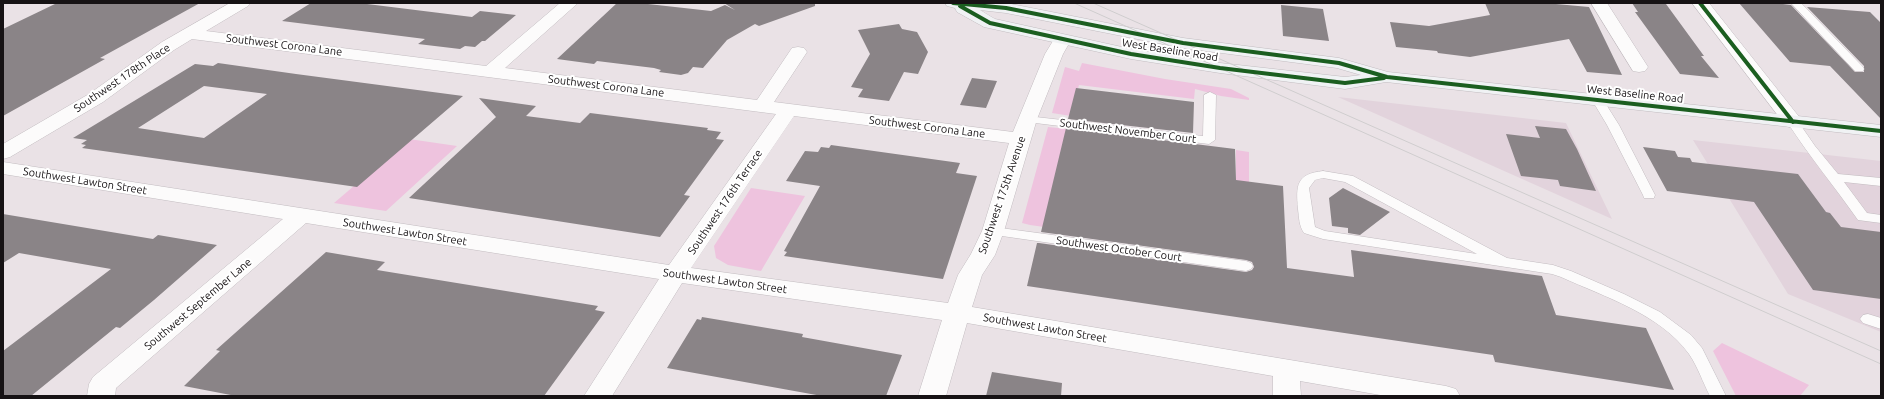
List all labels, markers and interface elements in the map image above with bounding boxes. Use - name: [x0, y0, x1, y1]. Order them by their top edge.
- street label: Southwest Corona Lane: [225, 31, 343, 59]
- street label: West Baseline Road: [1121, 36, 1219, 64]
- street label: Southwest 178th Place: [71, 41, 173, 115]
- street label: Southwest Corona Lane: [547, 72, 665, 100]
- street label: West Baseline Road: [1586, 82, 1684, 106]
- street label: Southwest Corona Lane: [868, 113, 986, 141]
- street label: Southwest November Court: [1059, 116, 1197, 146]
- street label: Southwest 175th Avenue: [976, 134, 1028, 256]
- street label: Southwest 176th Terrace: [685, 147, 765, 257]
- street label: Southwest Lawton Street: [22, 165, 148, 197]
- street label: Southwest Lawton Street: [342, 216, 468, 248]
- street label: Southwest October Court: [1055, 234, 1183, 264]
- street label: Southwest September Lane: [142, 255, 254, 353]
- street label: Southwest Lawton Street: [662, 266, 788, 296]
- street label: Southwest Lawton Street: [982, 311, 1108, 345]

